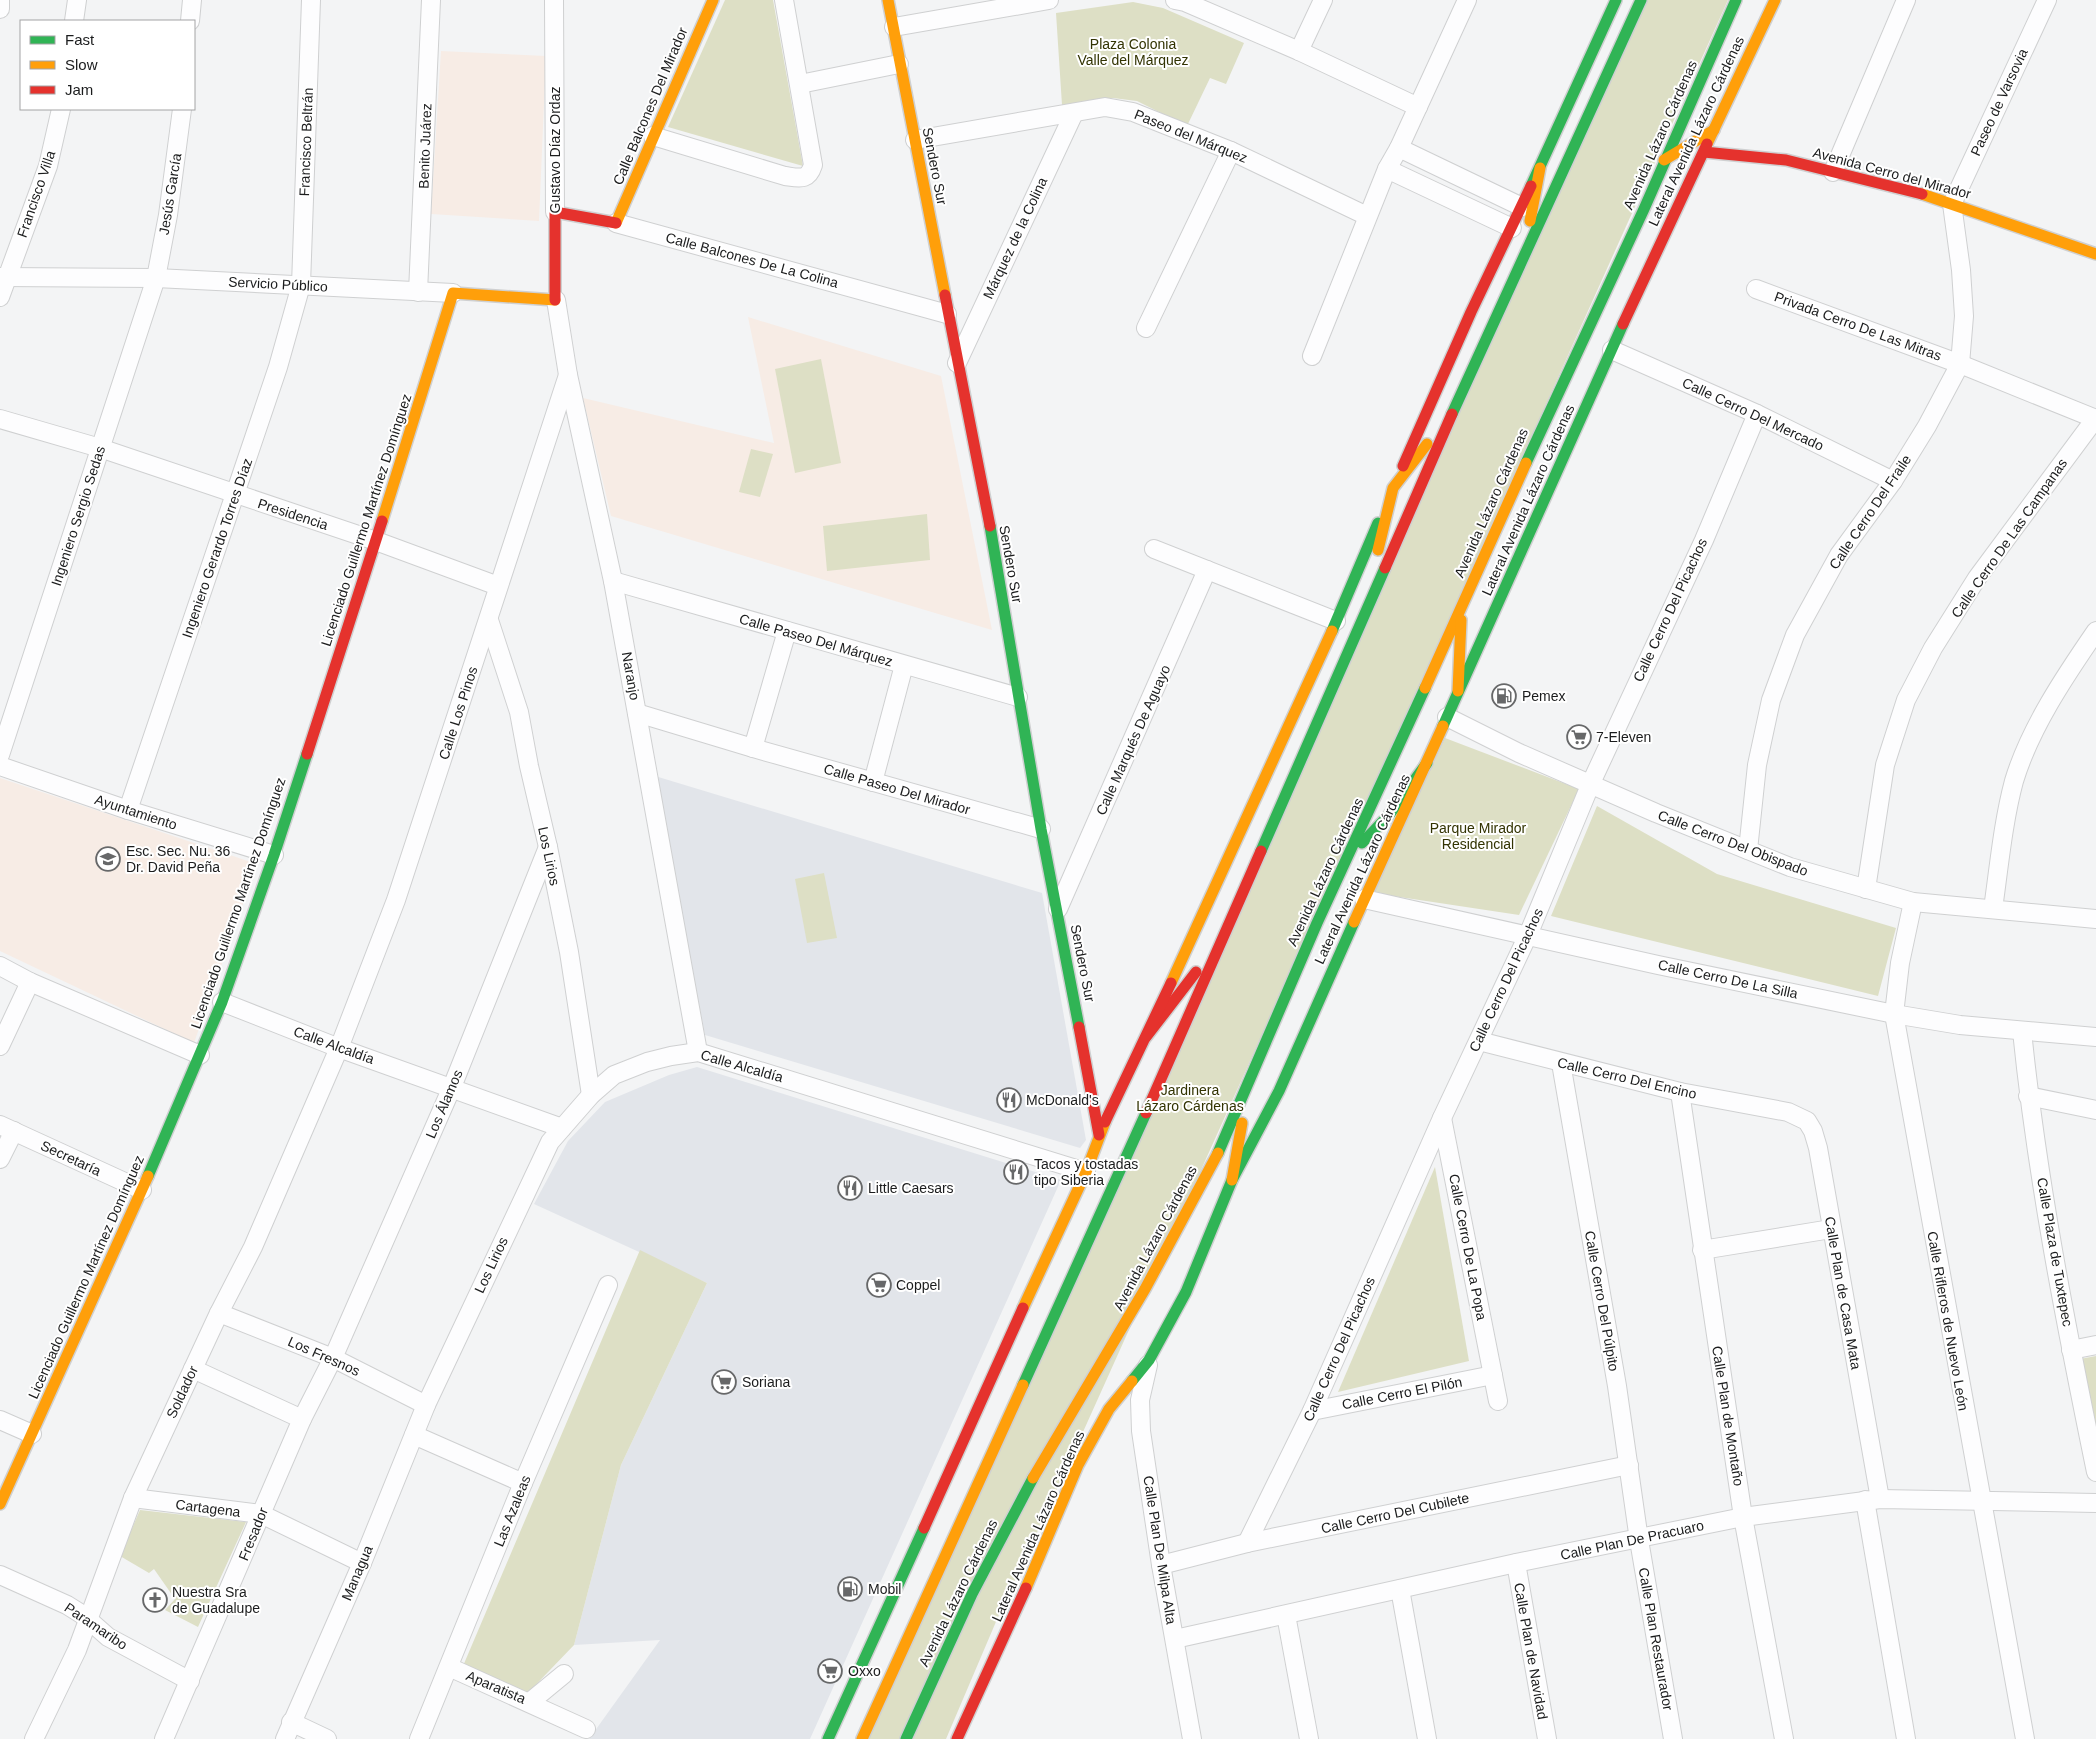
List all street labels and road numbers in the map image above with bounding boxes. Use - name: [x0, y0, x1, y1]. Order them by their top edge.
- street label: Calle Balcones Del Mirador: [609, 24, 691, 187]
- street label: Lateral Avenida Lázaro Cárdenas: [1644, 33, 1748, 229]
- street label: Paseo de Varsovia: [1967, 46, 2031, 158]
- street label: Avenida Lázaro Cárdenas: [1619, 58, 1701, 212]
- street label: Francisco Beltrán: [296, 87, 316, 197]
- street label: Gustavo Díaz Ordaz: [547, 87, 563, 213]
- street label: Benito Juárez: [416, 103, 434, 189]
- street label: Paseo del Márquez: [1132, 106, 1250, 166]
- street label: Sendero Sur: [920, 126, 950, 206]
- street label: Avenida Cerro del Mirador: [1811, 144, 1973, 202]
- street label: Francisco Villa: [14, 148, 58, 240]
- street label: Jesús García: [156, 152, 184, 236]
- street label: Márquez de la Colina: [980, 174, 1050, 301]
- street label: Calle Balcones De La Colina: [664, 229, 840, 291]
- street label: Servicio Público: [228, 273, 328, 295]
- street label: Privada Cerro De Las Mitras: [1772, 288, 1944, 364]
- street label: Calle Cerro Del Mercado: [1680, 374, 1826, 454]
- street label: Licenciado Guillermo Martínez Domínguez: [318, 392, 414, 648]
- street label: Lateral Avenida Lázaro Cárdenas: [1478, 401, 1578, 599]
- street label: Avenida Lázaro Cárdenas: [1450, 426, 1532, 580]
- street label: Ingeniero Sergio Sedas: [48, 444, 108, 588]
- street label: Calle Cerro Del Fraile: [1826, 452, 1914, 572]
- street label: Calle Cerro De Las Campanas: [1948, 455, 2070, 621]
- street label: Ingeniero Gerardo Torres Díaz: [179, 456, 255, 640]
- street label: Presidencia: [256, 495, 330, 533]
- street label: Sendero Sur: [996, 524, 1026, 604]
- street label: Calle Cerro Del Picachos: [1630, 536, 1710, 684]
- street label: Calle Paseo Del Márquez: [737, 610, 895, 670]
- street label: Naranjo: [619, 650, 643, 702]
- street label: Calle Marqués De Aguayo: [1093, 662, 1173, 818]
- street label: Calle Los Pinos: [435, 664, 481, 762]
- street label: Calle Paseo Del Mirador: [822, 760, 972, 818]
- street label: Lateral Avenida Lázaro Cárdenas: [1310, 771, 1414, 967]
- street label: Licenciado Guillermo Martínez Domínguez: [187, 775, 289, 1031]
- street label: Ayuntamiento: [93, 791, 179, 833]
- street label: Avenida Lázaro Cárdenas: [1283, 795, 1367, 949]
- street label: Calle Cerro Del Obispado: [1656, 807, 1811, 879]
- street label: Los Lirios: [535, 825, 563, 887]
- street label: Calle Cerro Del Picachos: [1466, 906, 1546, 1054]
- street label: Sendero Sur: [1068, 923, 1098, 1003]
- street label: Calle Cerro De La Silla: [1657, 956, 1800, 1002]
- street label: Calle Alcaldía: [291, 1023, 377, 1067]
- street label: Calle Alcaldía: [699, 1047, 785, 1085]
- street label: Calle Cerro Del Encino: [1556, 1054, 1698, 1102]
- street label: Los Álamos: [422, 1067, 466, 1141]
- street label: Secretaría: [38, 1137, 104, 1179]
- street label: Licenciado Guillermo Martínez Domínguez: [25, 1153, 147, 1401]
- street label: Avenida Lázaro Cárdenas: [1110, 1163, 1200, 1313]
- street label: Calle Cerro De La Popa: [1446, 1173, 1490, 1322]
- street label: Calle Plaza de Tuxtepec: [2034, 1176, 2076, 1328]
- street label: Calle Plan de Casa Mata: [1822, 1215, 1864, 1371]
- street label: Calle Cerro Del Púlpito: [1582, 1229, 1622, 1373]
- street label: Calle Rifleros de Nuevo León: [1924, 1230, 1972, 1412]
- street label: Los Lirios: [471, 1234, 511, 1296]
- street label: Calle Cerro Del Picachos: [1300, 1274, 1378, 1424]
- street label: Los Fresnos: [286, 1333, 362, 1379]
- street label: Calle Plan de Montaño: [1709, 1345, 1747, 1487]
- street label: Soldador: [163, 1363, 201, 1421]
- street label: Calle Cerro El Pilón: [1341, 1373, 1463, 1413]
- street label: Lateral Avenida Lázaro Cárdenas: [988, 1428, 1088, 1624]
- street label: Las Azaleas: [490, 1473, 534, 1549]
- street label: Calle Plan De Milpa Alta: [1140, 1475, 1180, 1626]
- street label: Calle Cerro Del Cubilete: [1320, 1489, 1471, 1537]
- street label: Cartagena: [175, 1496, 242, 1520]
- street label: Fresador: [235, 1505, 271, 1563]
- street label: Avenida Lázaro Cárdenas: [915, 1517, 1001, 1669]
- street label: Calle Plan De Pracuaro: [1559, 1517, 1705, 1563]
- street label: Managua: [338, 1543, 376, 1603]
- street label: Calle Plan Restaurador: [1636, 1566, 1677, 1712]
- street label: Calle Plan de Navidad: [1511, 1581, 1551, 1721]
- street label: Paramaribo: [62, 1599, 131, 1653]
- street label: Aparatista: [464, 1667, 528, 1707]

